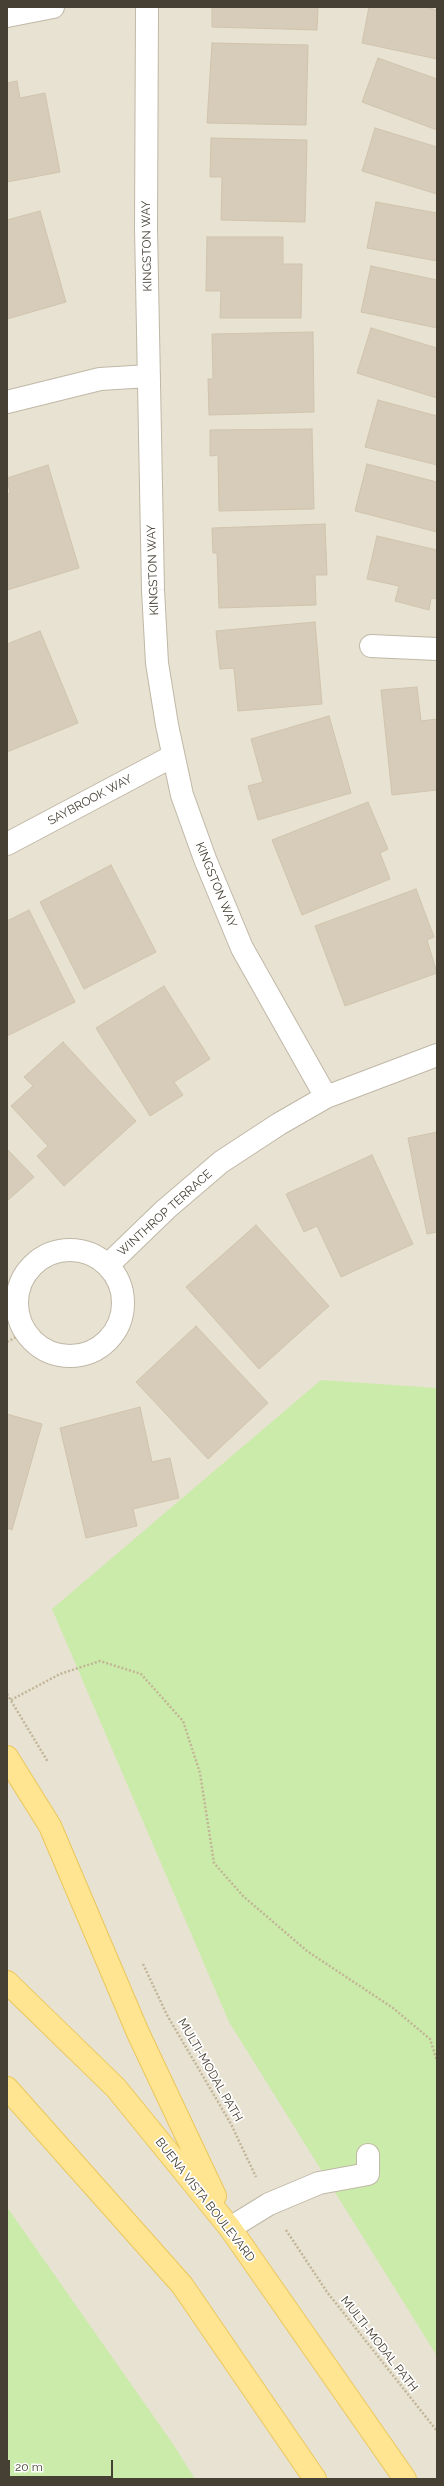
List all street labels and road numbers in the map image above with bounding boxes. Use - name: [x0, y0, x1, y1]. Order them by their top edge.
- street label: KINGSTON WAY: [139, 200, 155, 292]
- street label: KINGSTON WAY: [144, 524, 162, 616]
- street label: SAYBROOK WAY: [45, 772, 135, 828]
- street label: KINGSTON WAY: [192, 840, 240, 930]
- street label: WINTHROP TERRACE: [115, 1167, 215, 1259]
- street label: MULTI-MODAL PATH: [175, 2016, 245, 2124]
- street label: BUENA VISTA BOULEVARD: [152, 2135, 258, 2265]
- street label: MULTI-MODAL PATH: [337, 2293, 421, 2395]

